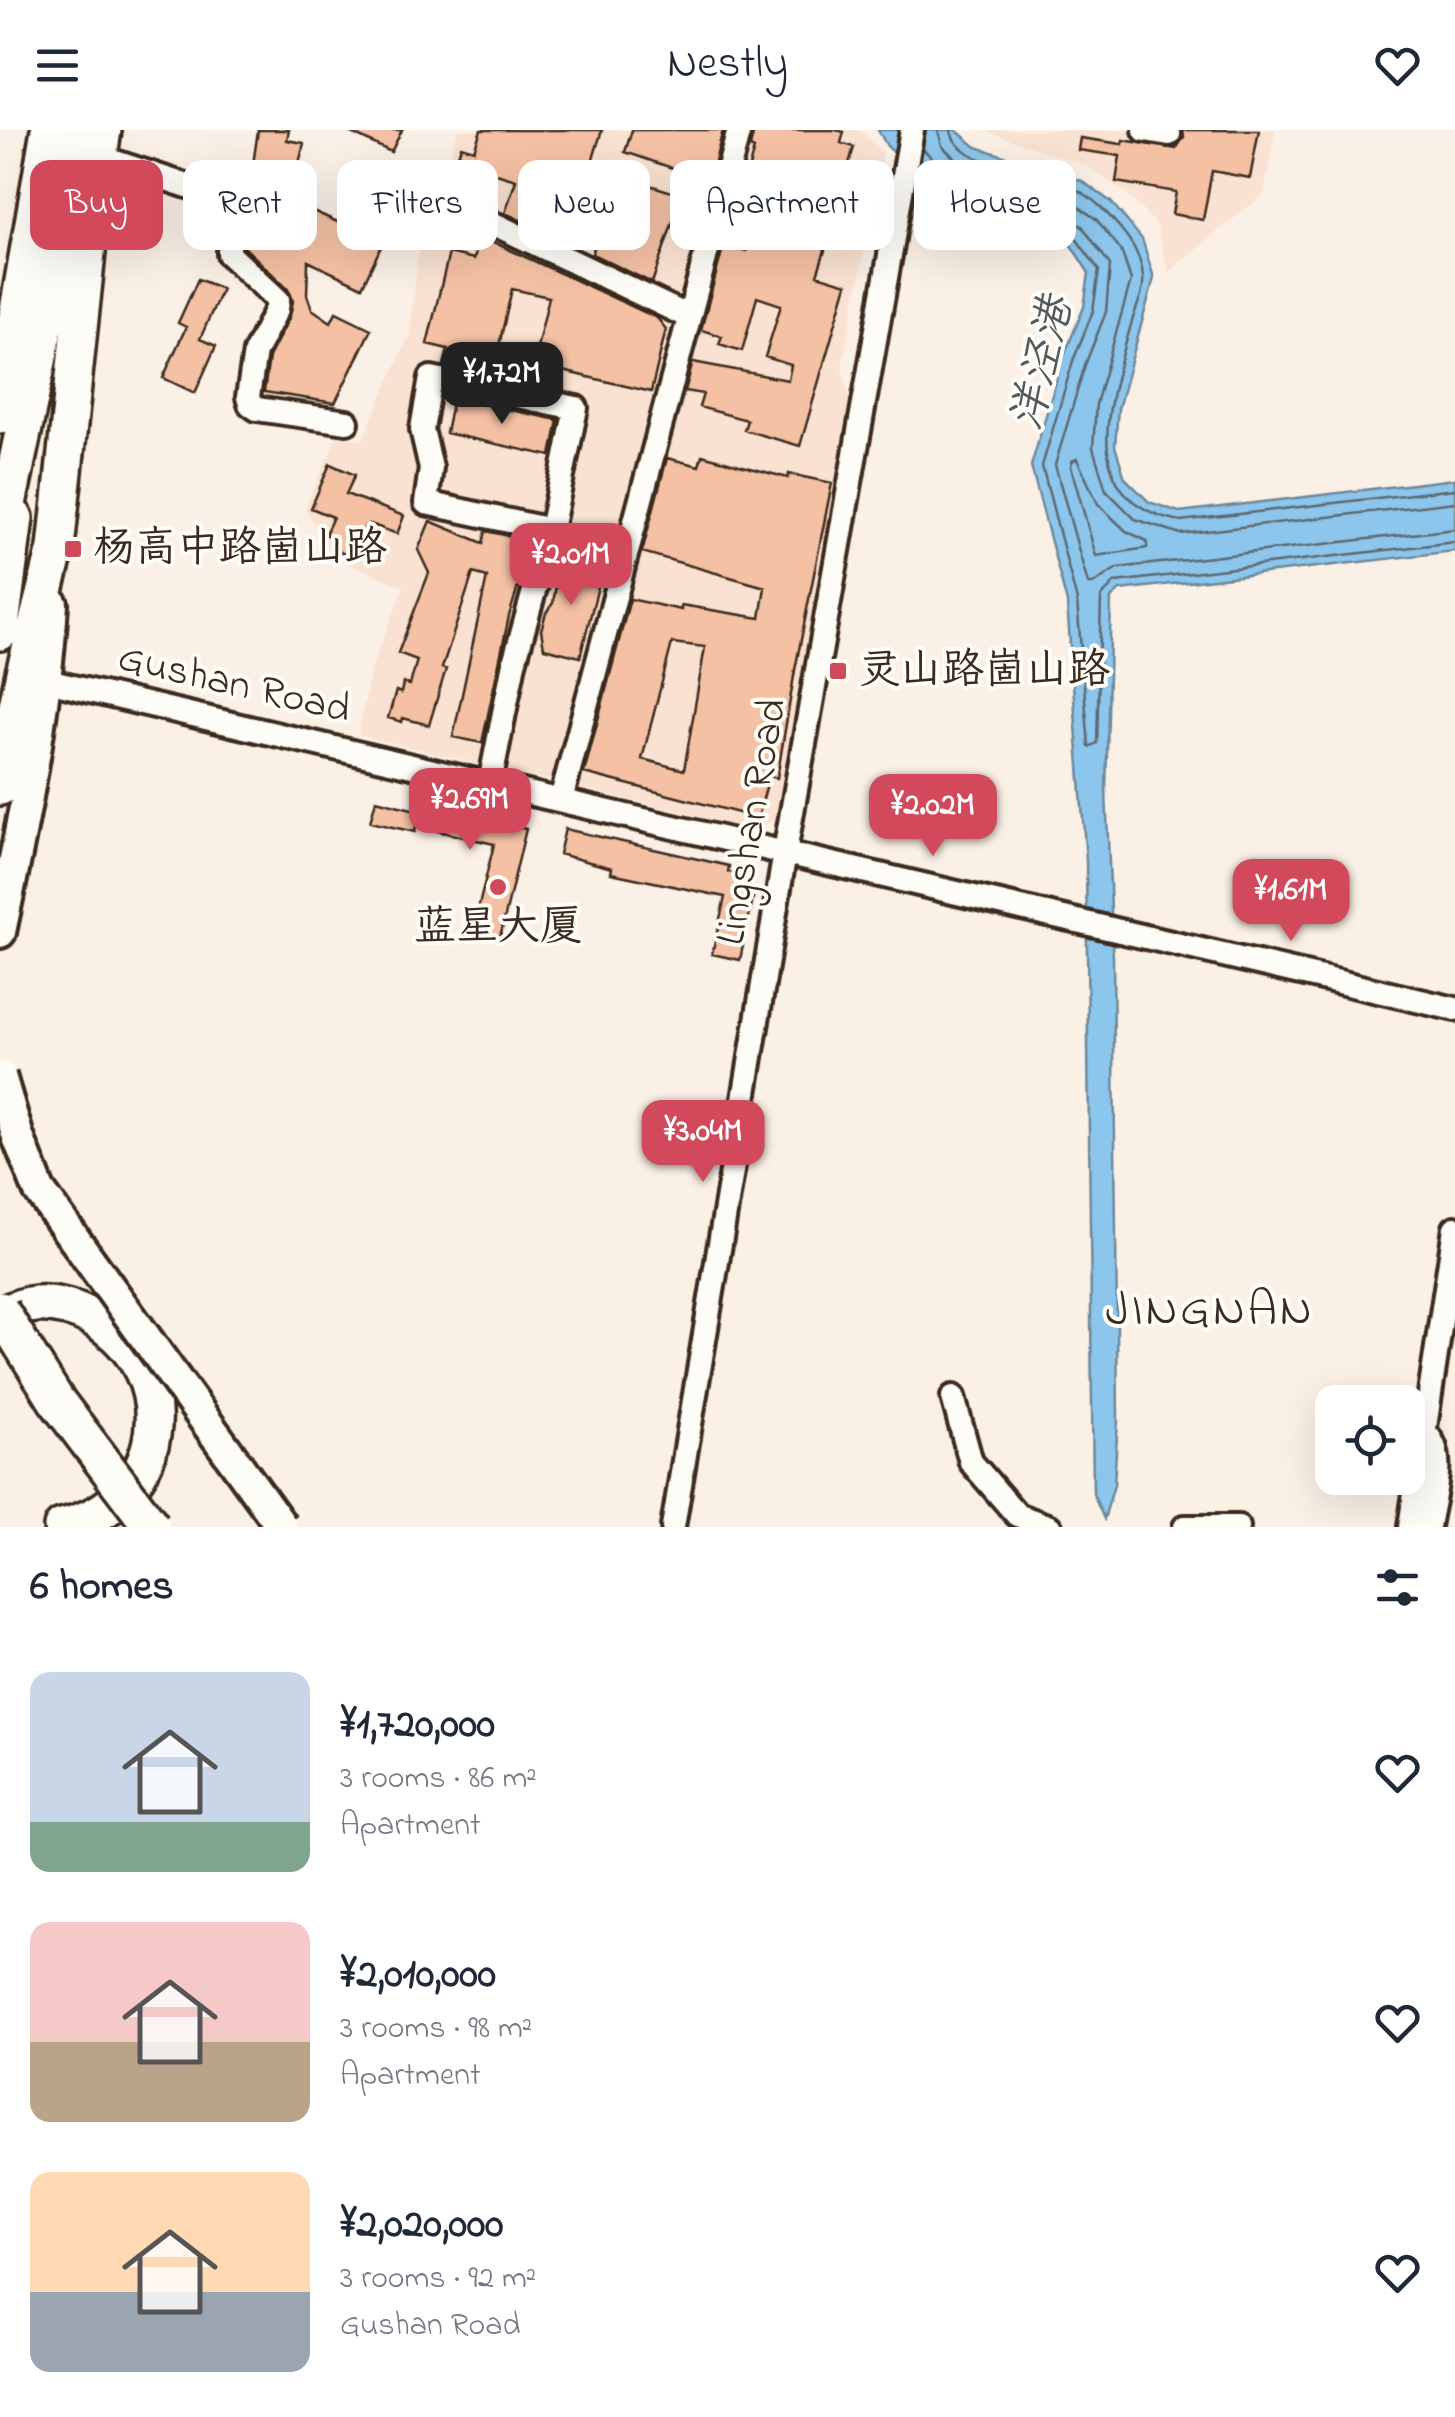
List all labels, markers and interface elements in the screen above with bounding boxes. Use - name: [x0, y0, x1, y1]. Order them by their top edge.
- text: Nestly: [667, 32, 788, 98]
- icon: menu: [30, 38, 85, 93]
- icon: heart: [1370, 38, 1425, 93]
- chip: Buy: [30, 160, 163, 250]
- chip: Rent: [183, 160, 317, 250]
- chip: Filters: [337, 160, 498, 250]
- chip: New: [518, 160, 650, 250]
- chip: Apartment: [670, 160, 894, 250]
- chip: House: [914, 160, 1076, 250]
- water label: 洋泾港: [996, 287, 1093, 437]
- pin: ¥1.72M: [421, 342, 583, 427]
- text: ¥1.72M: [463, 351, 541, 398]
- place label: 杨高中路崮山路: [93, 519, 387, 580]
- pin: ¥2.01M: [490, 523, 652, 608]
- text: ¥2.01M: [532, 532, 610, 579]
- marker: 杨高中路崮山路: [62, 538, 84, 560]
- street label: Gushan Road: [112, 629, 356, 741]
- place label: 灵山路崮山路: [858, 641, 1110, 702]
- marker: 灵山路崮山路: [827, 660, 849, 682]
- street label: Lingshan Road: [701, 694, 805, 950]
- pin: ¥2.69M: [389, 768, 551, 853]
- pin: ¥2.02M: [852, 774, 1014, 859]
- text: ¥2.69M: [431, 777, 509, 824]
- text: ¥2.02M: [891, 783, 975, 830]
- pin: ¥1.61M: [1210, 859, 1372, 944]
- text: ¥1.61M: [1255, 868, 1327, 915]
- marker: 蓝星大厦: [487, 876, 509, 898]
- place label: 蓝星大厦: [414, 898, 582, 959]
- pin: ¥3.04M: [622, 1100, 784, 1185]
- text: ¥3.04M: [664, 1109, 742, 1156]
- district label: JINGNAN: [1105, 1277, 1315, 1347]
- map controls: [1315, 1385, 1425, 1495]
- button: locate: [1315, 1385, 1425, 1495]
- text: 6 homes: [30, 1557, 174, 1618]
- icon: filters: [1370, 1560, 1425, 1615]
- text: ¥1,720,000: [340, 1695, 495, 1756]
- icon: home: [110, 1712, 230, 1832]
- icon: heart: [1370, 1745, 1425, 1800]
- text: 3 rooms · 86 m²: [340, 1756, 537, 1803]
- text: Apartment: [340, 1803, 481, 1850]
- text: ¥2,010,000: [340, 1945, 496, 2006]
- icon: home: [110, 1962, 230, 2082]
- icon: heart: [1370, 1995, 1425, 2050]
- text: 3 rooms · 98 m²: [340, 2006, 532, 2053]
- text: Apartment: [340, 2053, 481, 2100]
- text: ¥2,020,000: [340, 2195, 503, 2256]
- icon: home: [110, 2212, 230, 2332]
- icon: heart: [1370, 2245, 1425, 2300]
- text: 3 rooms · 92 m²: [340, 2256, 536, 2303]
- text: Gushan Road: [340, 2303, 520, 2350]

